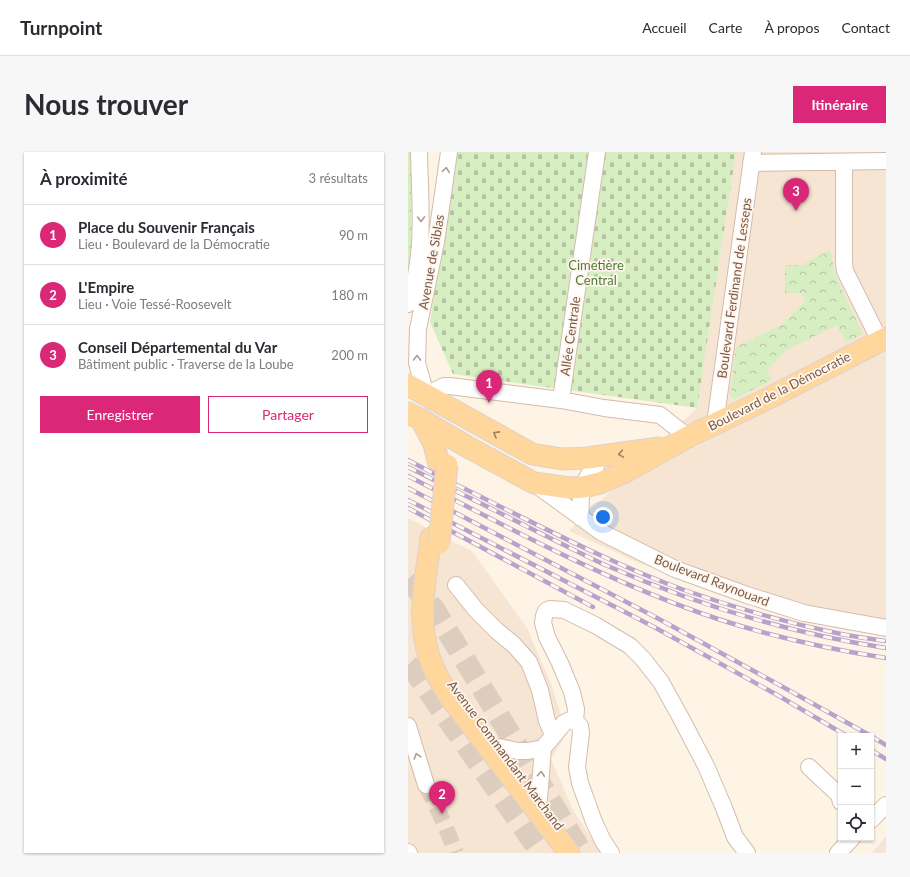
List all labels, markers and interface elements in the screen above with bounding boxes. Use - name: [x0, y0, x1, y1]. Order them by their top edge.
- text: Turnpoint: [20, 16, 102, 39]
- text: Accueil: [642, 19, 687, 36]
- text: Carte: [709, 19, 742, 36]
- text: À propos: [764, 19, 819, 36]
- text: Contact: [841, 19, 890, 36]
- button: Itinéraire: [793, 86, 886, 123]
- text: Nous trouver: [24, 87, 188, 121]
- one-way arrow: [441, 167, 450, 173]
- text: À proximité: [40, 168, 128, 189]
- text: 3 résultats: [309, 170, 368, 186]
- pin: 3: [783, 178, 809, 211]
- street label: Boulevard Ferdinand de Lesseps: [713, 196, 755, 379]
- street label: Avenue de Siblas: [415, 213, 447, 311]
- one-way arrow: [416, 216, 425, 222]
- text: Place du Souvenir Français: [78, 218, 255, 236]
- text: 1: [49, 227, 57, 243]
- text: 90 m: [339, 227, 368, 243]
- text: Lieu · Boulevard de la Démocratie: [78, 236, 270, 252]
- park label: Cimetière Central: [568, 257, 624, 288]
- text: L'Empire: [78, 278, 134, 296]
- text: 2: [49, 287, 57, 303]
- text: 180 m: [331, 287, 368, 303]
- street label: Allée Centrale: [556, 295, 584, 377]
- text: Lieu · Voie Tessé-Roosevelt: [78, 296, 231, 312]
- text: Conseil Départemental du Var: [78, 338, 277, 356]
- text: 3: [49, 347, 57, 363]
- text: 200 m: [331, 347, 368, 363]
- street label: Boulevard de la Démocratie: [705, 348, 853, 434]
- one-way arrow: [413, 355, 421, 361]
- text: Bâtiment public · Traverse de la Loube: [78, 356, 294, 372]
- pin: 1: [476, 370, 502, 403]
- button: Enregistrer: [40, 396, 200, 433]
- button: Partager: [208, 396, 368, 433]
- one-way arrow: [493, 432, 501, 439]
- one-way arrow: [618, 449, 624, 457]
- your location: [593, 507, 613, 527]
- street label: Boulevard Raynouard: [652, 551, 772, 609]
- street label: Avenue Commandant Marchand: [444, 677, 568, 833]
- map controls: [838, 733, 874, 841]
- button: +: [838, 733, 874, 769]
- one-way arrow: [413, 752, 422, 759]
- button: −: [838, 769, 874, 805]
- one-way arrow: [536, 771, 545, 777]
- pin: 2: [429, 781, 455, 814]
- button: locate: [838, 805, 874, 841]

